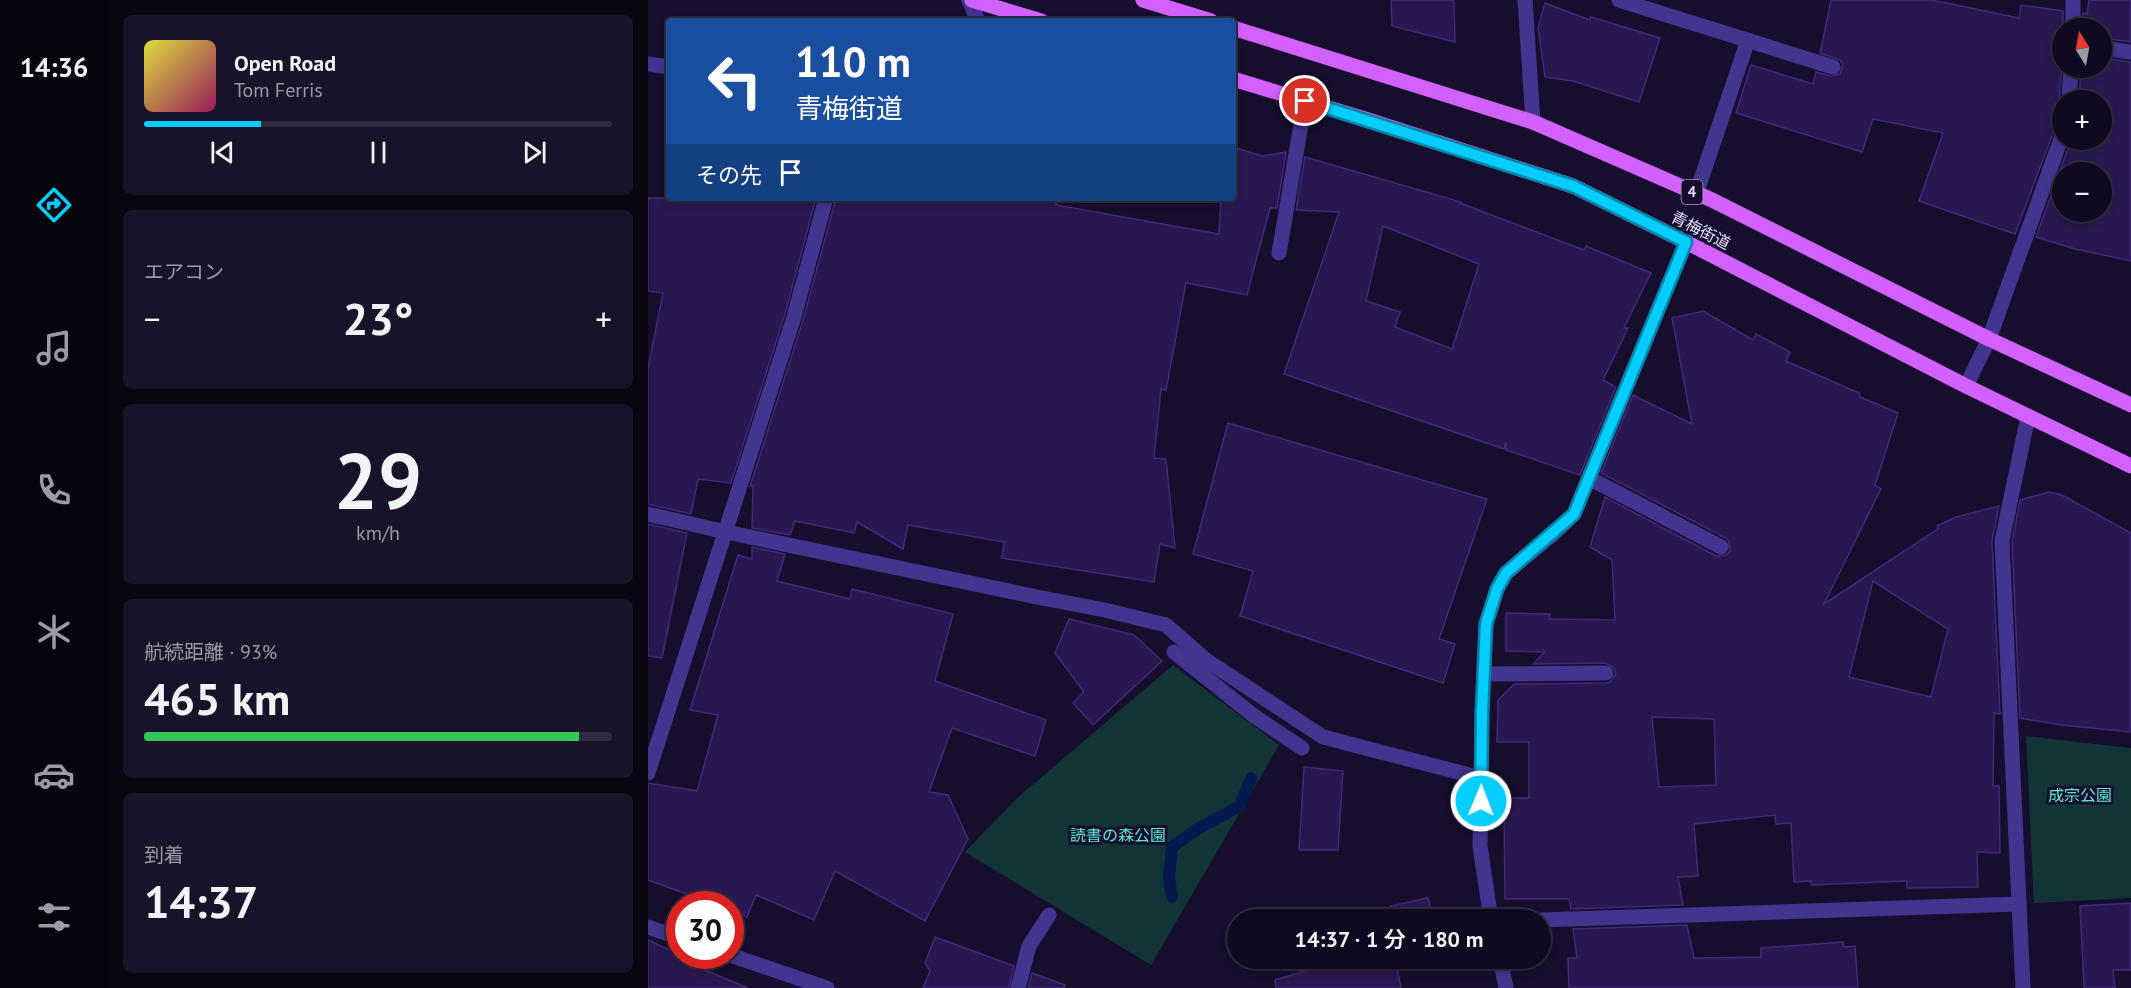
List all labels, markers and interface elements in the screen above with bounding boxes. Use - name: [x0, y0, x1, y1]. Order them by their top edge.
- north arrow: [2052, 18, 2112, 78]
- map controls: [2052, 18, 2112, 222]
- text: 110 m: [795, 34, 911, 89]
- icon: left: [696, 42, 774, 120]
- text: Open Road: [234, 49, 336, 77]
- text: 14:36: [20, 50, 88, 84]
- pin: [1279, 75, 1330, 126]
- text: Tom Ferris: [234, 77, 323, 103]
- icon: arrive: [1288, 84, 1321, 117]
- button: +: [2052, 90, 2112, 150]
- text: 青梅街道: [795, 91, 903, 125]
- icon: previous: [206, 136, 239, 169]
- icon: pause: [362, 136, 395, 169]
- icon: next: [518, 136, 551, 169]
- icon: arrive: [774, 156, 807, 189]
- text: その先: [696, 161, 762, 189]
- button: −: [2052, 162, 2112, 222]
- road number: 4: [1682, 180, 1702, 204]
- icon: directions: [33, 184, 75, 226]
- street label: 青梅街道: [1668, 207, 1734, 253]
- text: エアコン: [144, 259, 224, 285]
- text: 23°: [343, 289, 413, 347]
- text: −: [144, 297, 161, 340]
- text: +: [595, 297, 612, 340]
- icon: music: [33, 327, 75, 369]
- text: 29: [334, 430, 422, 531]
- icon: phone: [33, 469, 75, 511]
- text: km/h: [356, 520, 400, 546]
- icon: climate: [33, 611, 75, 653]
- text: 航続距離 · 93%: [144, 639, 277, 665]
- text: 465 km: [144, 669, 290, 727]
- icon: car: [33, 754, 75, 796]
- position arrow: [1449, 769, 1513, 833]
- park label: 成宗公園: [2048, 785, 2112, 805]
- park label: 読書の森公園: [1070, 825, 1166, 845]
- text: 到着: [144, 842, 184, 868]
- text: 14:37: [144, 872, 258, 930]
- speed limit sign: 30: [666, 891, 744, 969]
- icon: filters: [33, 896, 75, 938]
- text: 14:37 · 1 分 · 180 m: [1295, 925, 1483, 953]

